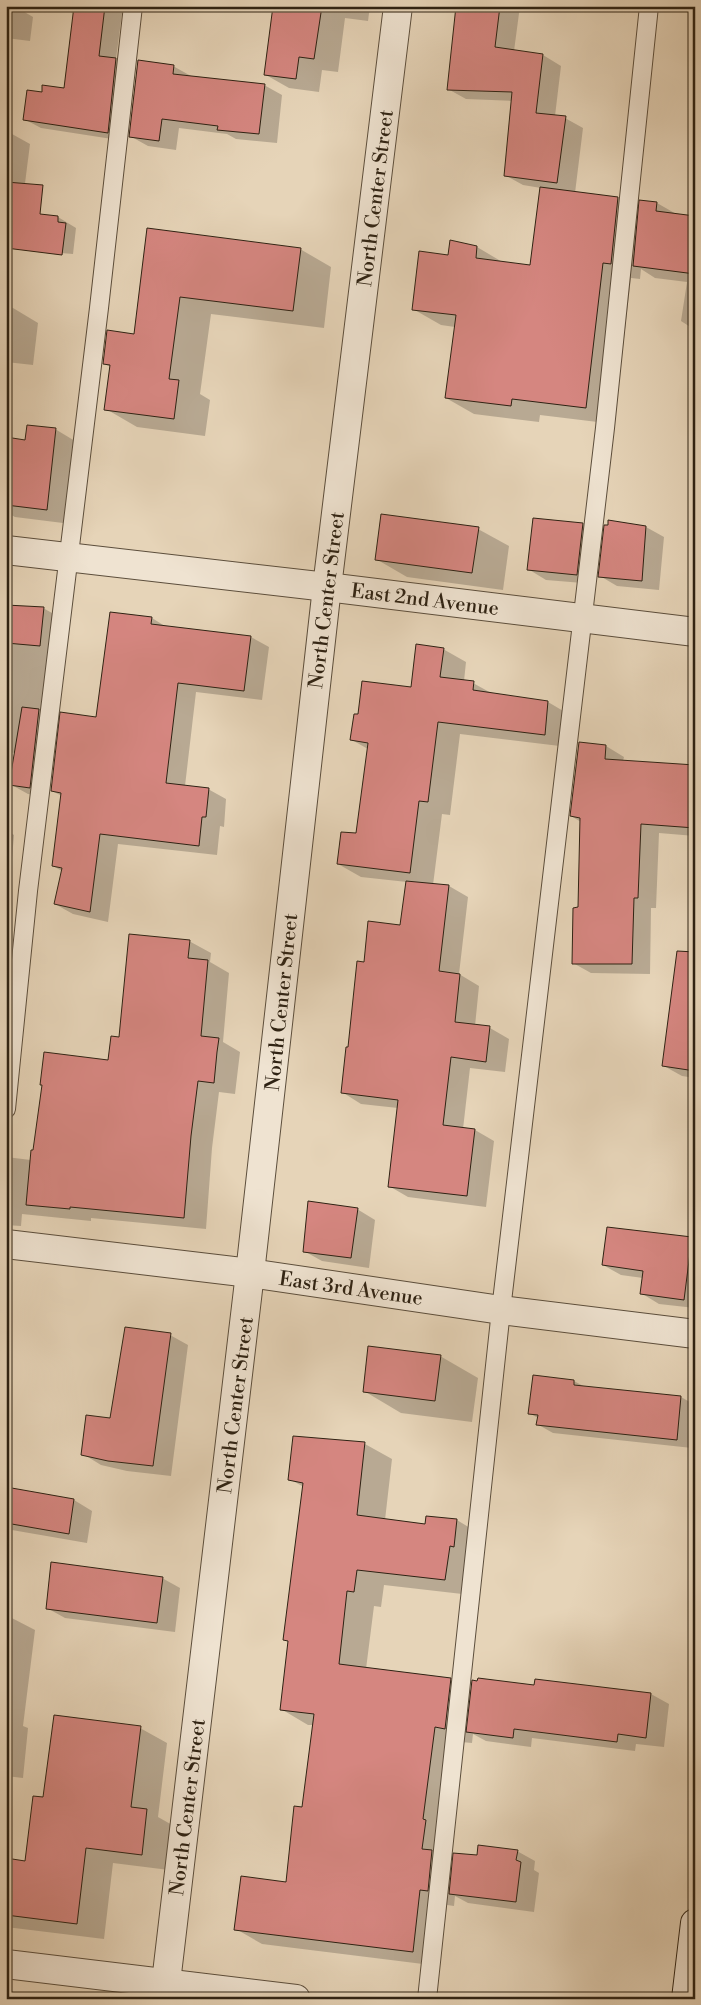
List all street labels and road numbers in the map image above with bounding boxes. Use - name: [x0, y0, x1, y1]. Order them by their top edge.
- street label: North Center Street: [353, 108, 400, 288]
- street label: North Center Street: [304, 510, 351, 690]
- street label: East 2nd Avenue: [349, 579, 500, 622]
- street label: North Center Street: [261, 912, 304, 1092]
- street label: East 3rd Avenue: [277, 1267, 424, 1312]
- street label: North Center Street: [213, 1315, 260, 1495]
- street label: North Center Street: [165, 1717, 212, 1897]

